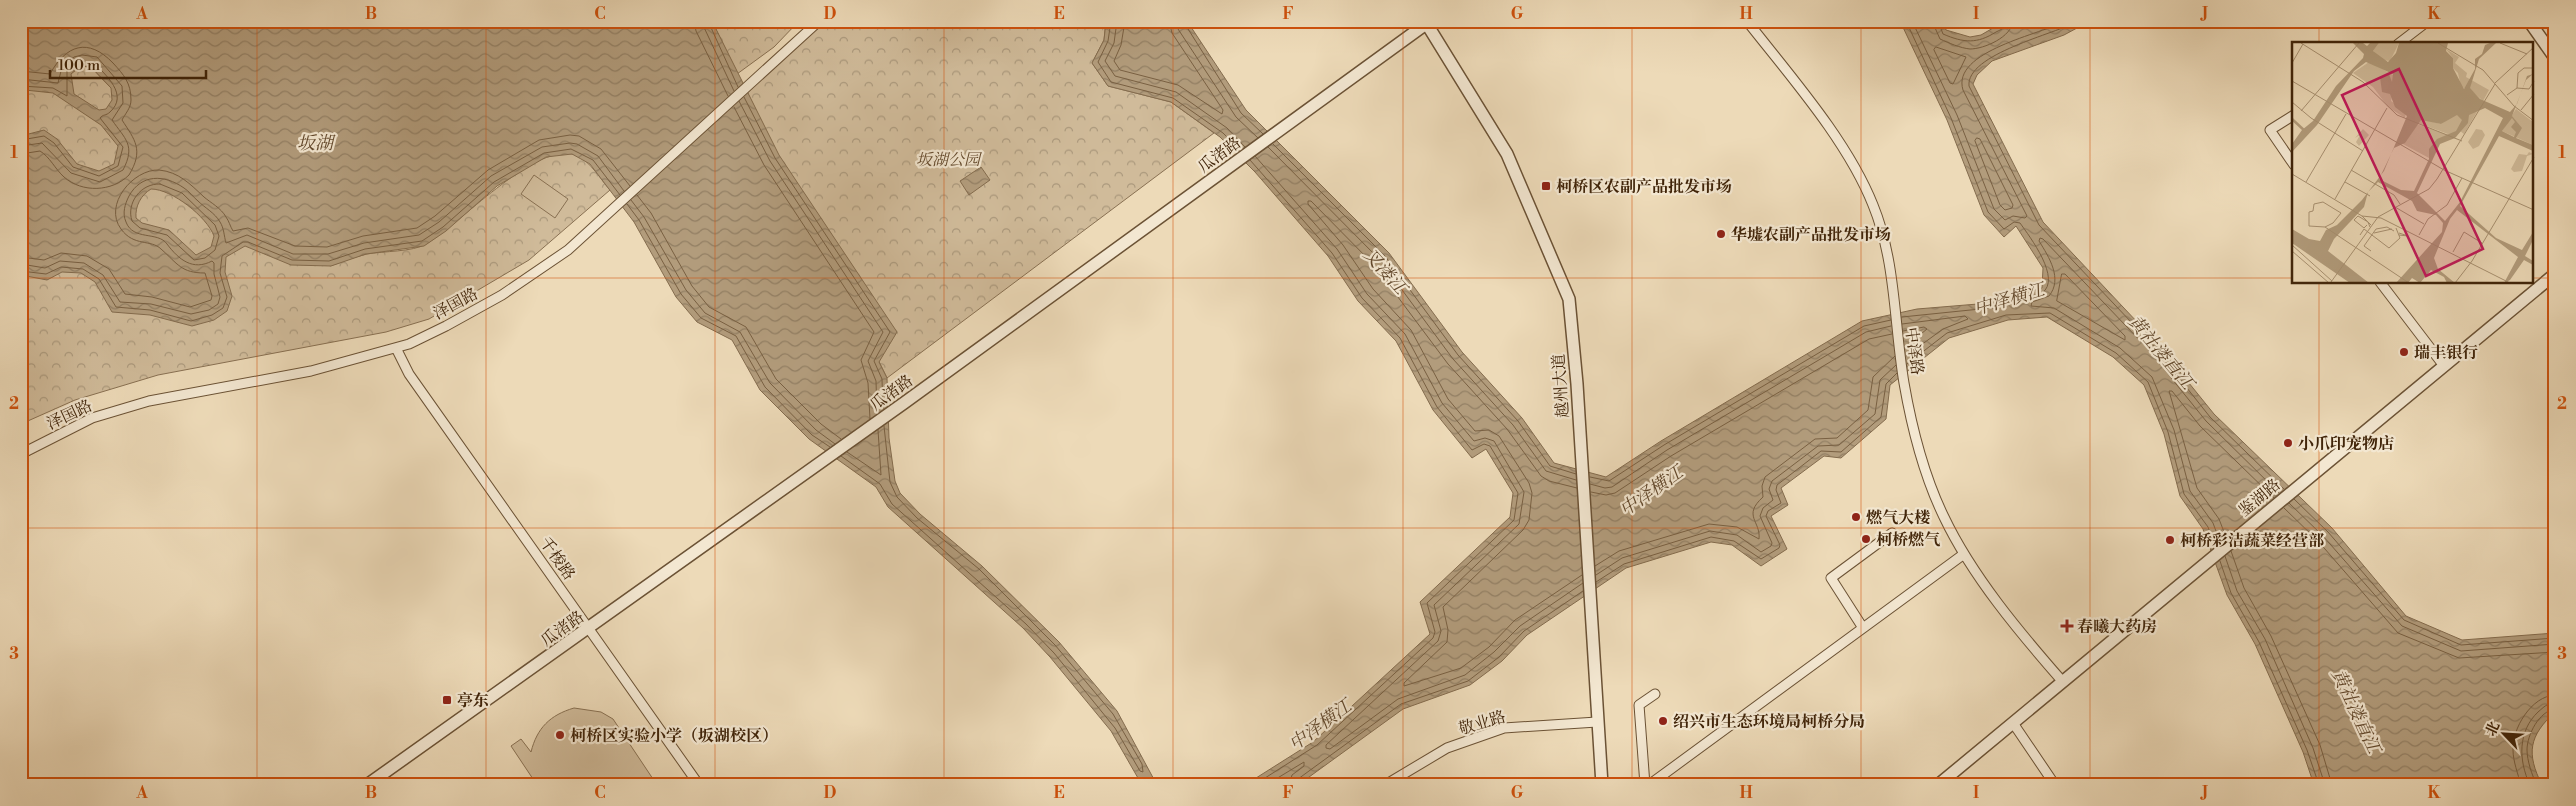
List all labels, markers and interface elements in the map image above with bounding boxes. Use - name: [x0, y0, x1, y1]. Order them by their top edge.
- text: A: [135, 4, 148, 24]
- text: B: [365, 4, 377, 24]
- text: C: [594, 4, 606, 24]
- text: D: [824, 4, 837, 24]
- text: E: [1053, 4, 1065, 24]
- text: F: [1282, 4, 1294, 24]
- text: G: [1511, 4, 1524, 24]
- text: H: [1739, 4, 1753, 24]
- text: I: [1973, 4, 1979, 24]
- text: J: [2200, 4, 2208, 24]
- text: K: [2428, 4, 2442, 24]
- inset map: [2292, 42, 2534, 284]
- scale bar: [50, 48, 206, 80]
- text: 100 m: [58, 56, 100, 75]
- water label: 坂湖: [297, 132, 336, 155]
- street label: 瓜渚路: [1194, 133, 1245, 177]
- text: 1: [10, 143, 18, 163]
- text: 1: [2558, 143, 2566, 163]
- park label: 坂湖公园: [916, 150, 983, 170]
- place label: 柯桥区农副产品批发市场: [1556, 177, 1732, 197]
- marker: 柯桥区农副产品批发市场: [1540, 180, 1552, 192]
- place label: 华墟农副产品批发市场: [1731, 225, 1891, 245]
- marker: 华墟农副产品批发市场: [1715, 228, 1727, 240]
- water label: 叉溇江: [1358, 244, 1413, 301]
- water label: 中泽横江: [1971, 278, 2050, 320]
- street label: 泽国路: [430, 284, 481, 324]
- water label: 黄社溇直江: [2123, 310, 2200, 396]
- street label: 中泽路: [1901, 326, 1927, 376]
- place label: 瑞丰银行: [2414, 343, 2478, 363]
- marker: 瑞丰银行: [2398, 346, 2410, 358]
- street label: 越州大道: [1549, 353, 1573, 419]
- street label: 瓜渚路: [866, 371, 917, 415]
- text: 2: [9, 394, 19, 414]
- text: 2: [2557, 394, 2567, 414]
- street label: 泽国路: [43, 396, 95, 434]
- place label: 小爪印宠物店: [2298, 434, 2394, 454]
- marker: 小爪印宠物店: [2282, 437, 2294, 449]
- water label: 中泽横江: [1615, 460, 1690, 521]
- street label: 鉴湖路: [2235, 475, 2284, 521]
- place label: 燃气大楼: [1866, 508, 1930, 528]
- marker: 燃气大楼: [1850, 511, 1862, 523]
- place label: 柯桥燃气: [1876, 530, 1941, 550]
- place label: 柯桥彩洁蔬菜经营部: [2180, 531, 2325, 551]
- street label: 千梭路: [535, 533, 579, 584]
- marker: 柯桥燃气: [1860, 533, 1872, 545]
- marker: 柯桥彩洁蔬菜经营部: [2164, 534, 2176, 546]
- street label: 瓜渚路: [537, 607, 588, 651]
- place label: 春曦大药房: [2077, 617, 2157, 637]
- marker: 春曦大药房: [2061, 620, 2073, 632]
- text: 3: [9, 644, 19, 664]
- text: 3: [2557, 644, 2567, 664]
- water label: 黄社溇直江: [2326, 666, 2386, 760]
- place label: 亭东: [457, 691, 489, 711]
- water label: 中泽横江: [1284, 693, 1359, 756]
- marker: 亭东: [441, 694, 453, 706]
- street label: 敬业路: [1456, 707, 1508, 739]
- north arrow: [2478, 708, 2528, 758]
- place label: 绍兴市生态环境局柯桥分局: [1673, 712, 1865, 732]
- marker: 绍兴市生态环境局柯桥分局: [1657, 715, 1669, 727]
- text: 北: [2482, 719, 2504, 739]
- place label: 柯桥区实验小学（坂湖校区）: [570, 726, 778, 746]
- marker: 柯桥区实验小学（坂湖校区）: [554, 729, 566, 741]
- text: A: [135, 783, 148, 803]
- text: B: [365, 783, 377, 803]
- text: C: [594, 783, 606, 803]
- text: D: [824, 783, 837, 803]
- text: E: [1053, 783, 1065, 803]
- text: F: [1282, 783, 1294, 803]
- text: G: [1511, 783, 1524, 803]
- text: H: [1739, 783, 1753, 803]
- text: I: [1973, 783, 1979, 803]
- text: J: [2200, 783, 2208, 803]
- text: K: [2428, 783, 2442, 803]

